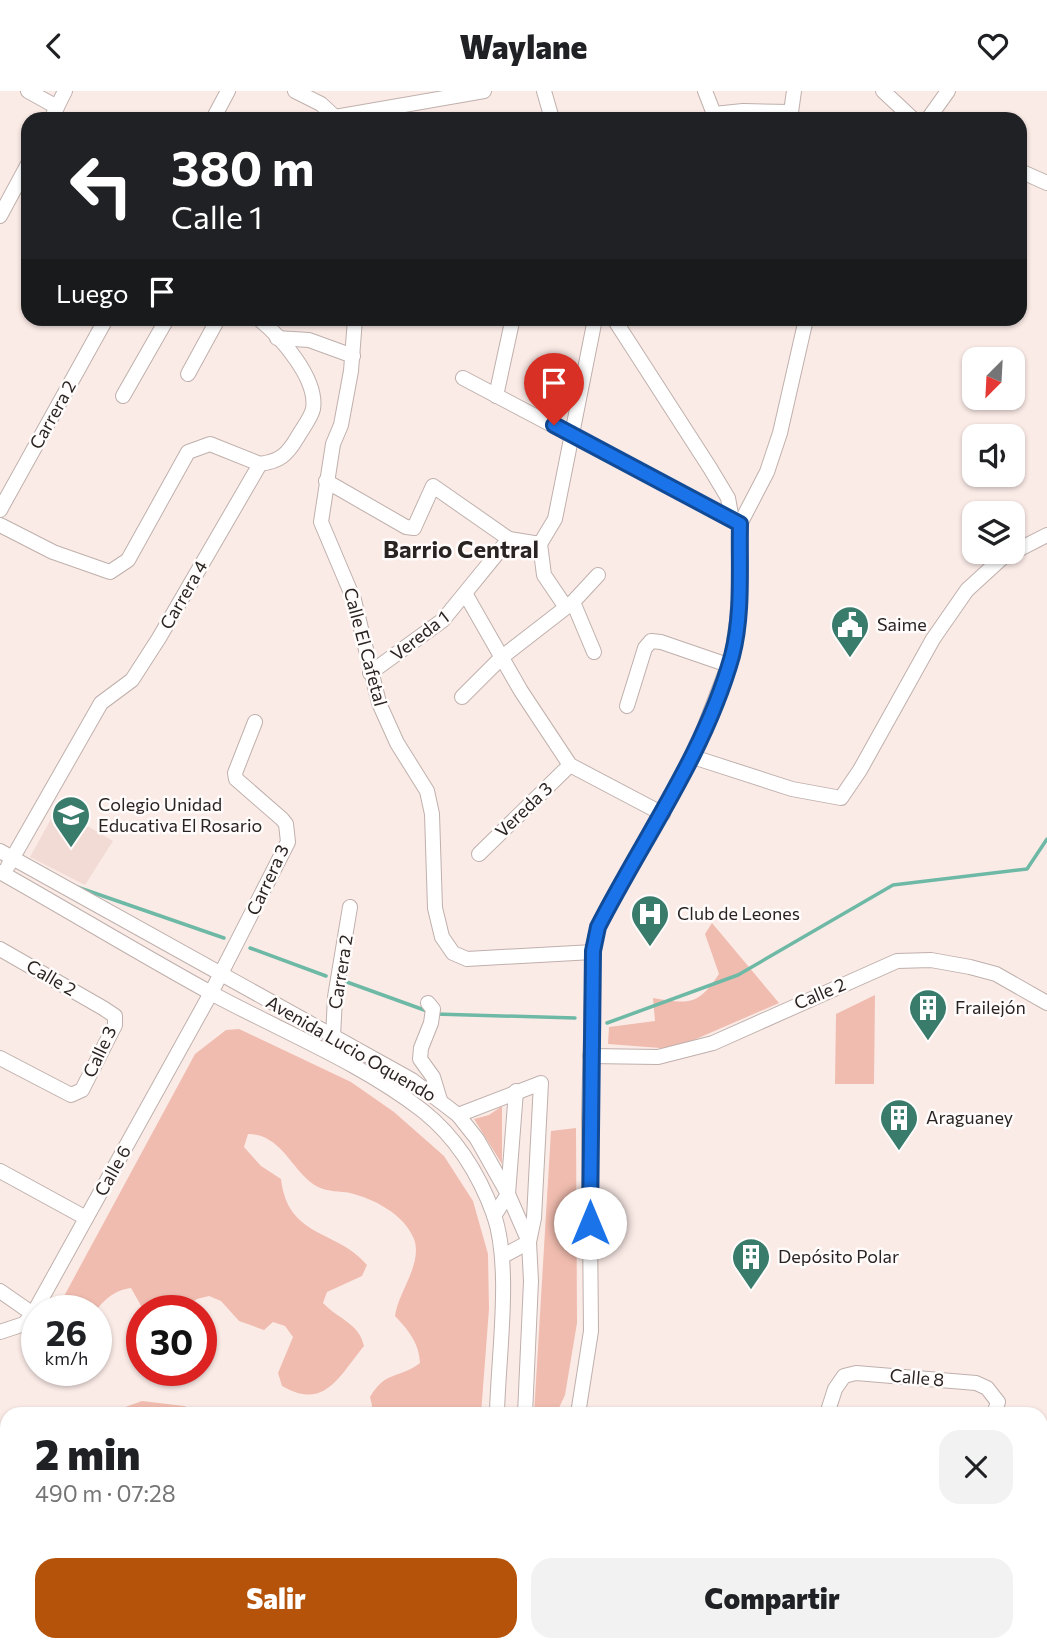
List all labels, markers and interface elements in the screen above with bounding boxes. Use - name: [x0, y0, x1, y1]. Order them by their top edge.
- text: Waylane: [460, 26, 587, 66]
- icon: back: [35, 27, 73, 65]
- icon: heart: [974, 27, 1012, 65]
- text: 380 m: [171, 136, 315, 196]
- icon: left: [56, 140, 147, 231]
- text: Calle 1: [171, 196, 263, 236]
- icon: arrive: [143, 273, 181, 311]
- text: Luego: [56, 277, 129, 308]
- north arrow: [962, 347, 1026, 409]
- map controls: [962, 347, 1025, 564]
- pin: [524, 353, 584, 425]
- icon: arrive: [535, 364, 573, 402]
- street label: Carrera 2: [24, 376, 80, 453]
- button: sound: [962, 424, 1025, 487]
- button: layers: [962, 501, 1025, 564]
- district label: Barrio Central: [383, 534, 539, 563]
- street label: Carrera 4: [155, 556, 212, 633]
- street label: Calle El Cafetal: [340, 585, 392, 708]
- public building icon: Saime: [829, 604, 871, 659]
- street label: Vereda 1: [386, 606, 453, 665]
- place label: Saime: [877, 613, 927, 635]
- street label: Vereda 3: [490, 777, 556, 842]
- place label: Colegio Unidad Educativa El Rosario: [98, 793, 262, 836]
- school or university icon: Colegio Unidad Educativa El Rosario: [50, 794, 92, 849]
- street label: Carrera 3: [241, 841, 293, 918]
- hospital icon: Club de Leones: [629, 893, 671, 948]
- place label: Club de Leones: [677, 902, 800, 924]
- street label: Carrera 2: [323, 933, 357, 1011]
- street label: Calle 2: [23, 954, 80, 1000]
- street label: Calle 2: [791, 972, 849, 1014]
- building icon: Frailejón: [907, 987, 949, 1042]
- street label: Avenida Lucio Oquendo: [263, 990, 440, 1106]
- place label: Frailejón: [955, 996, 1026, 1018]
- street label: Calle 3: [78, 1022, 120, 1081]
- building icon: Araguaney: [878, 1097, 920, 1152]
- place label: Araguaney: [926, 1106, 1013, 1128]
- street label: Calle 6: [89, 1141, 135, 1200]
- position arrow: [553, 1186, 627, 1260]
- building icon: Depósito Polar: [730, 1236, 772, 1291]
- place label: Depósito Polar: [778, 1245, 899, 1267]
- speed limit sign: 30: [126, 1295, 217, 1386]
- text: 26: [46, 1310, 87, 1353]
- text: km/h: [45, 1347, 88, 1369]
- street label: Calle 8: [889, 1364, 945, 1390]
- text: 2 min: [35, 1427, 141, 1479]
- button: close: [939, 1430, 1013, 1504]
- text: 490 m · 07:28: [35, 1479, 176, 1507]
- button: Salir: [35, 1558, 517, 1638]
- button: Compartir: [531, 1558, 1013, 1638]

